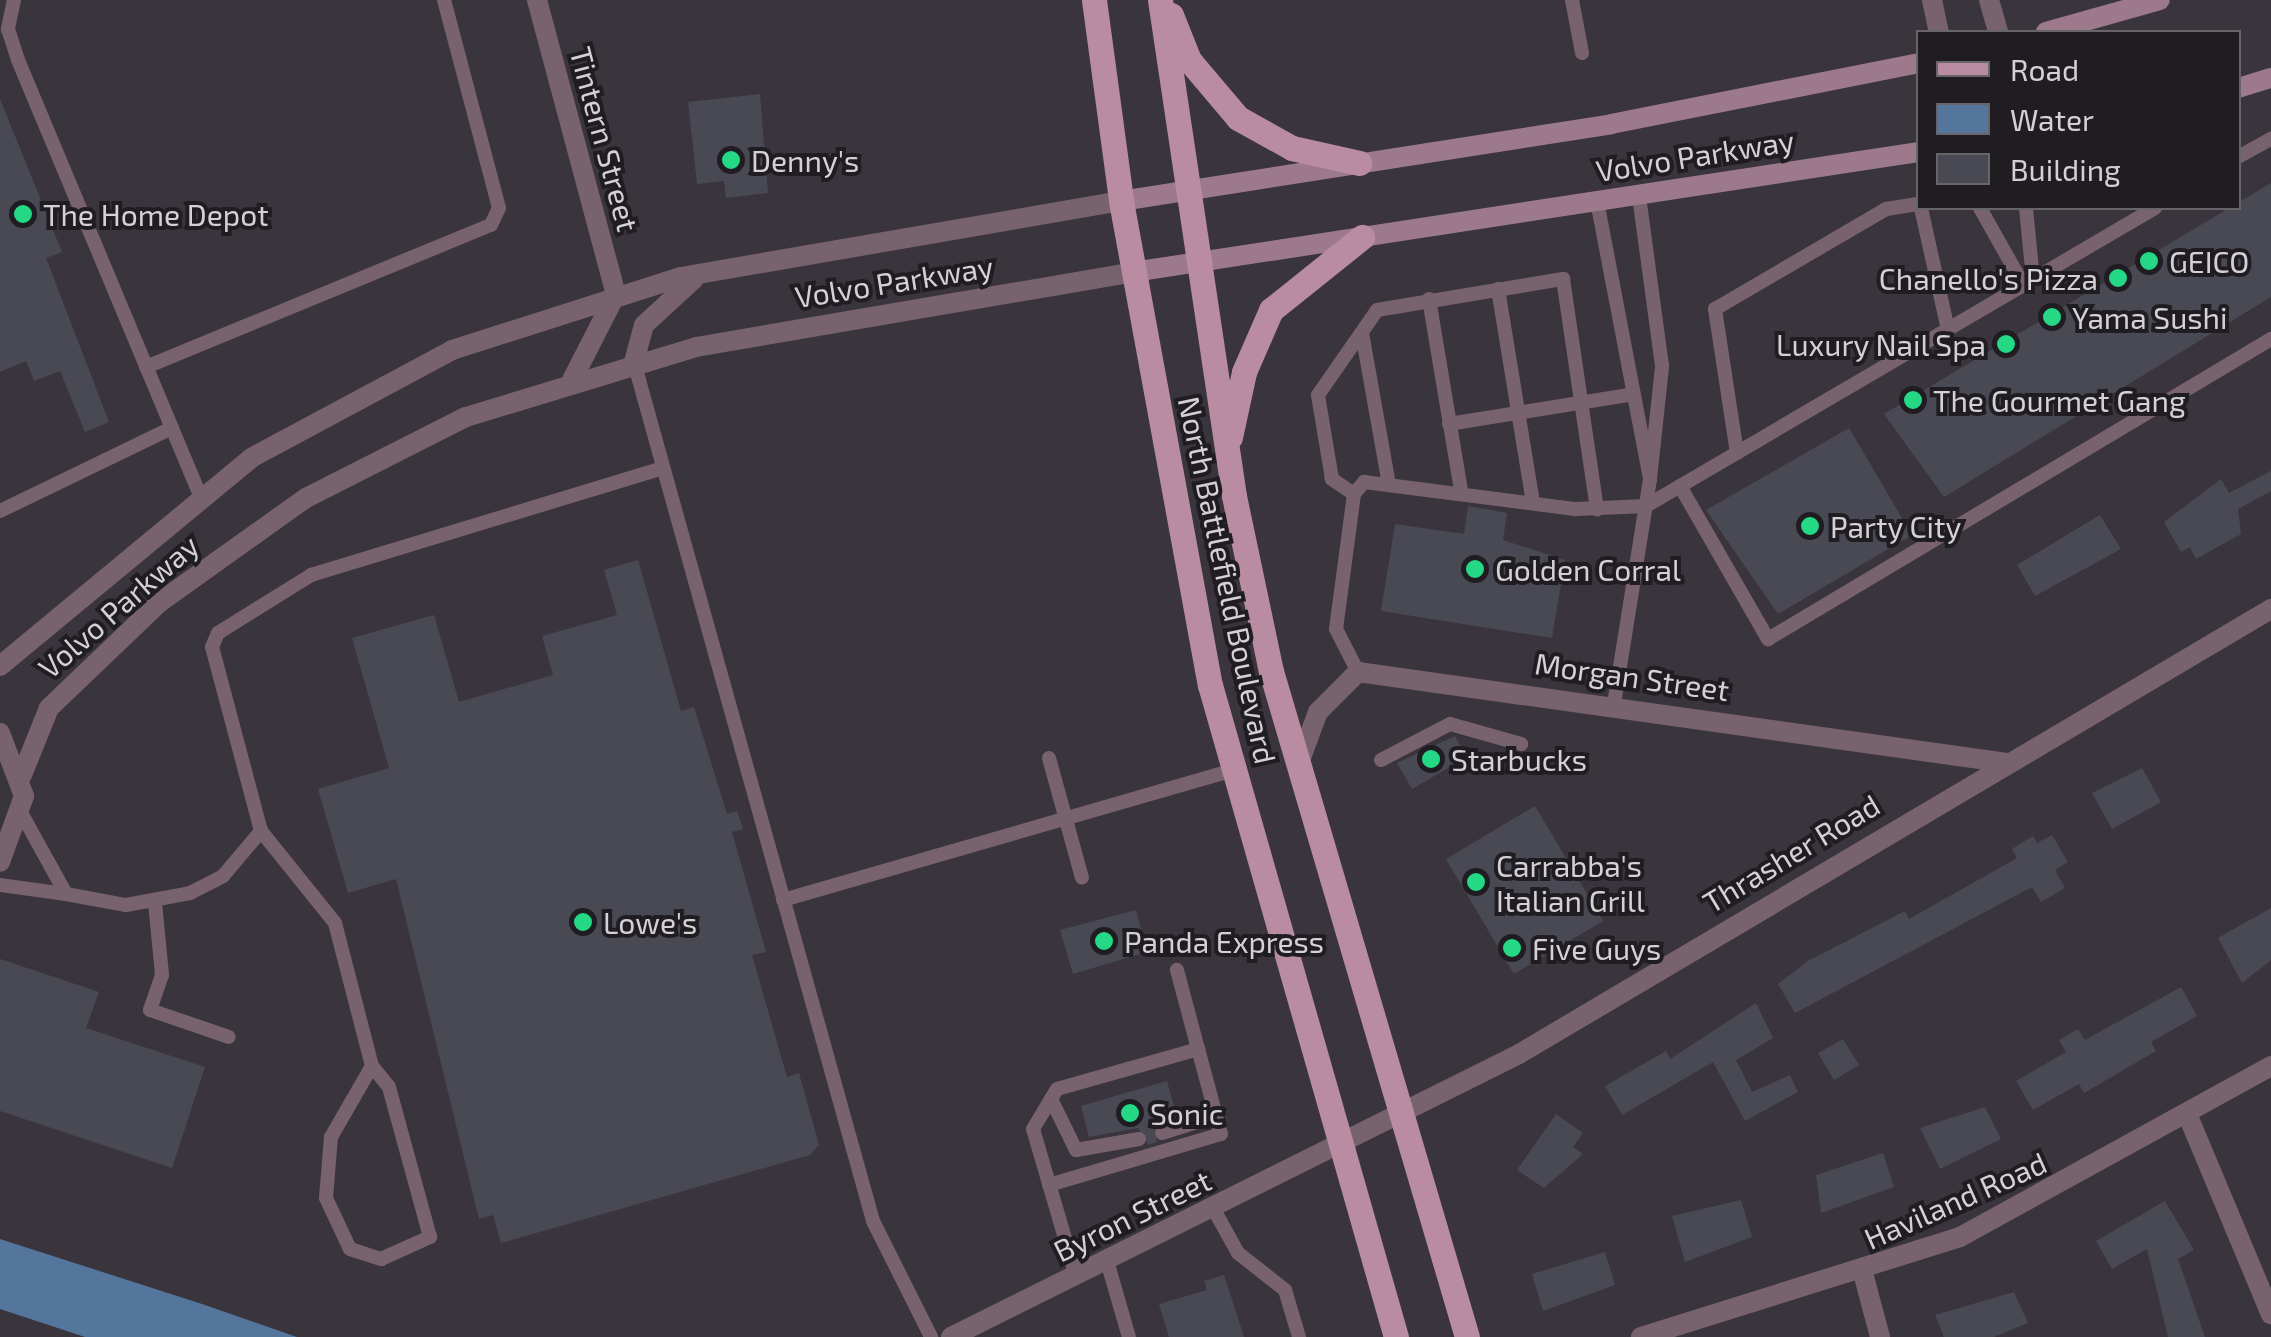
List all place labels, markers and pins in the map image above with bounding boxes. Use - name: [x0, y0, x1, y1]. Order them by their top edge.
- place label: Denny's: [751, 142, 859, 178]
- marker: Denny's: [720, 149, 742, 171]
- place label: The Home Depot: [43, 196, 269, 232]
- marker: The Home Depot: [12, 203, 34, 225]
- place label: GEICO: [2169, 243, 2249, 279]
- marker: GEICO: [2138, 250, 2160, 272]
- place label: Chanello's Pizza: [1879, 260, 2098, 296]
- marker: Chanello's Pizza: [2107, 267, 2129, 289]
- place label: Yama Sushi: [2072, 299, 2227, 335]
- marker: Yama Sushi: [2041, 306, 2063, 328]
- place label: Luxury Nail Spa: [1775, 326, 1986, 362]
- marker: Luxury Nail Spa: [1995, 333, 2017, 355]
- place label: The Gourmet Gang: [1933, 382, 2186, 418]
- marker: The Gourmet Gang: [1902, 389, 1924, 411]
- place label: Party City: [1830, 508, 1962, 544]
- marker: Party City: [1799, 515, 1821, 537]
- place label: Golden Corral: [1495, 551, 1681, 587]
- marker: Golden Corral: [1464, 558, 1486, 580]
- place label: Starbucks: [1451, 741, 1587, 777]
- marker: Starbucks: [1420, 748, 1442, 770]
- place label: Carrabba's Italian Grill: [1496, 847, 1645, 918]
- marker: Carrabba's Italian Grill: [1465, 871, 1487, 893]
- place label: Lowe's: [603, 904, 697, 940]
- marker: Lowe's: [572, 911, 594, 933]
- place label: Panda Express: [1124, 923, 1324, 959]
- marker: Panda Express: [1093, 930, 1115, 952]
- place label: Five Guys: [1532, 930, 1661, 966]
- marker: Five Guys: [1501, 937, 1523, 959]
- place label: Sonic: [1150, 1095, 1223, 1131]
- marker: Sonic: [1119, 1102, 1141, 1124]

